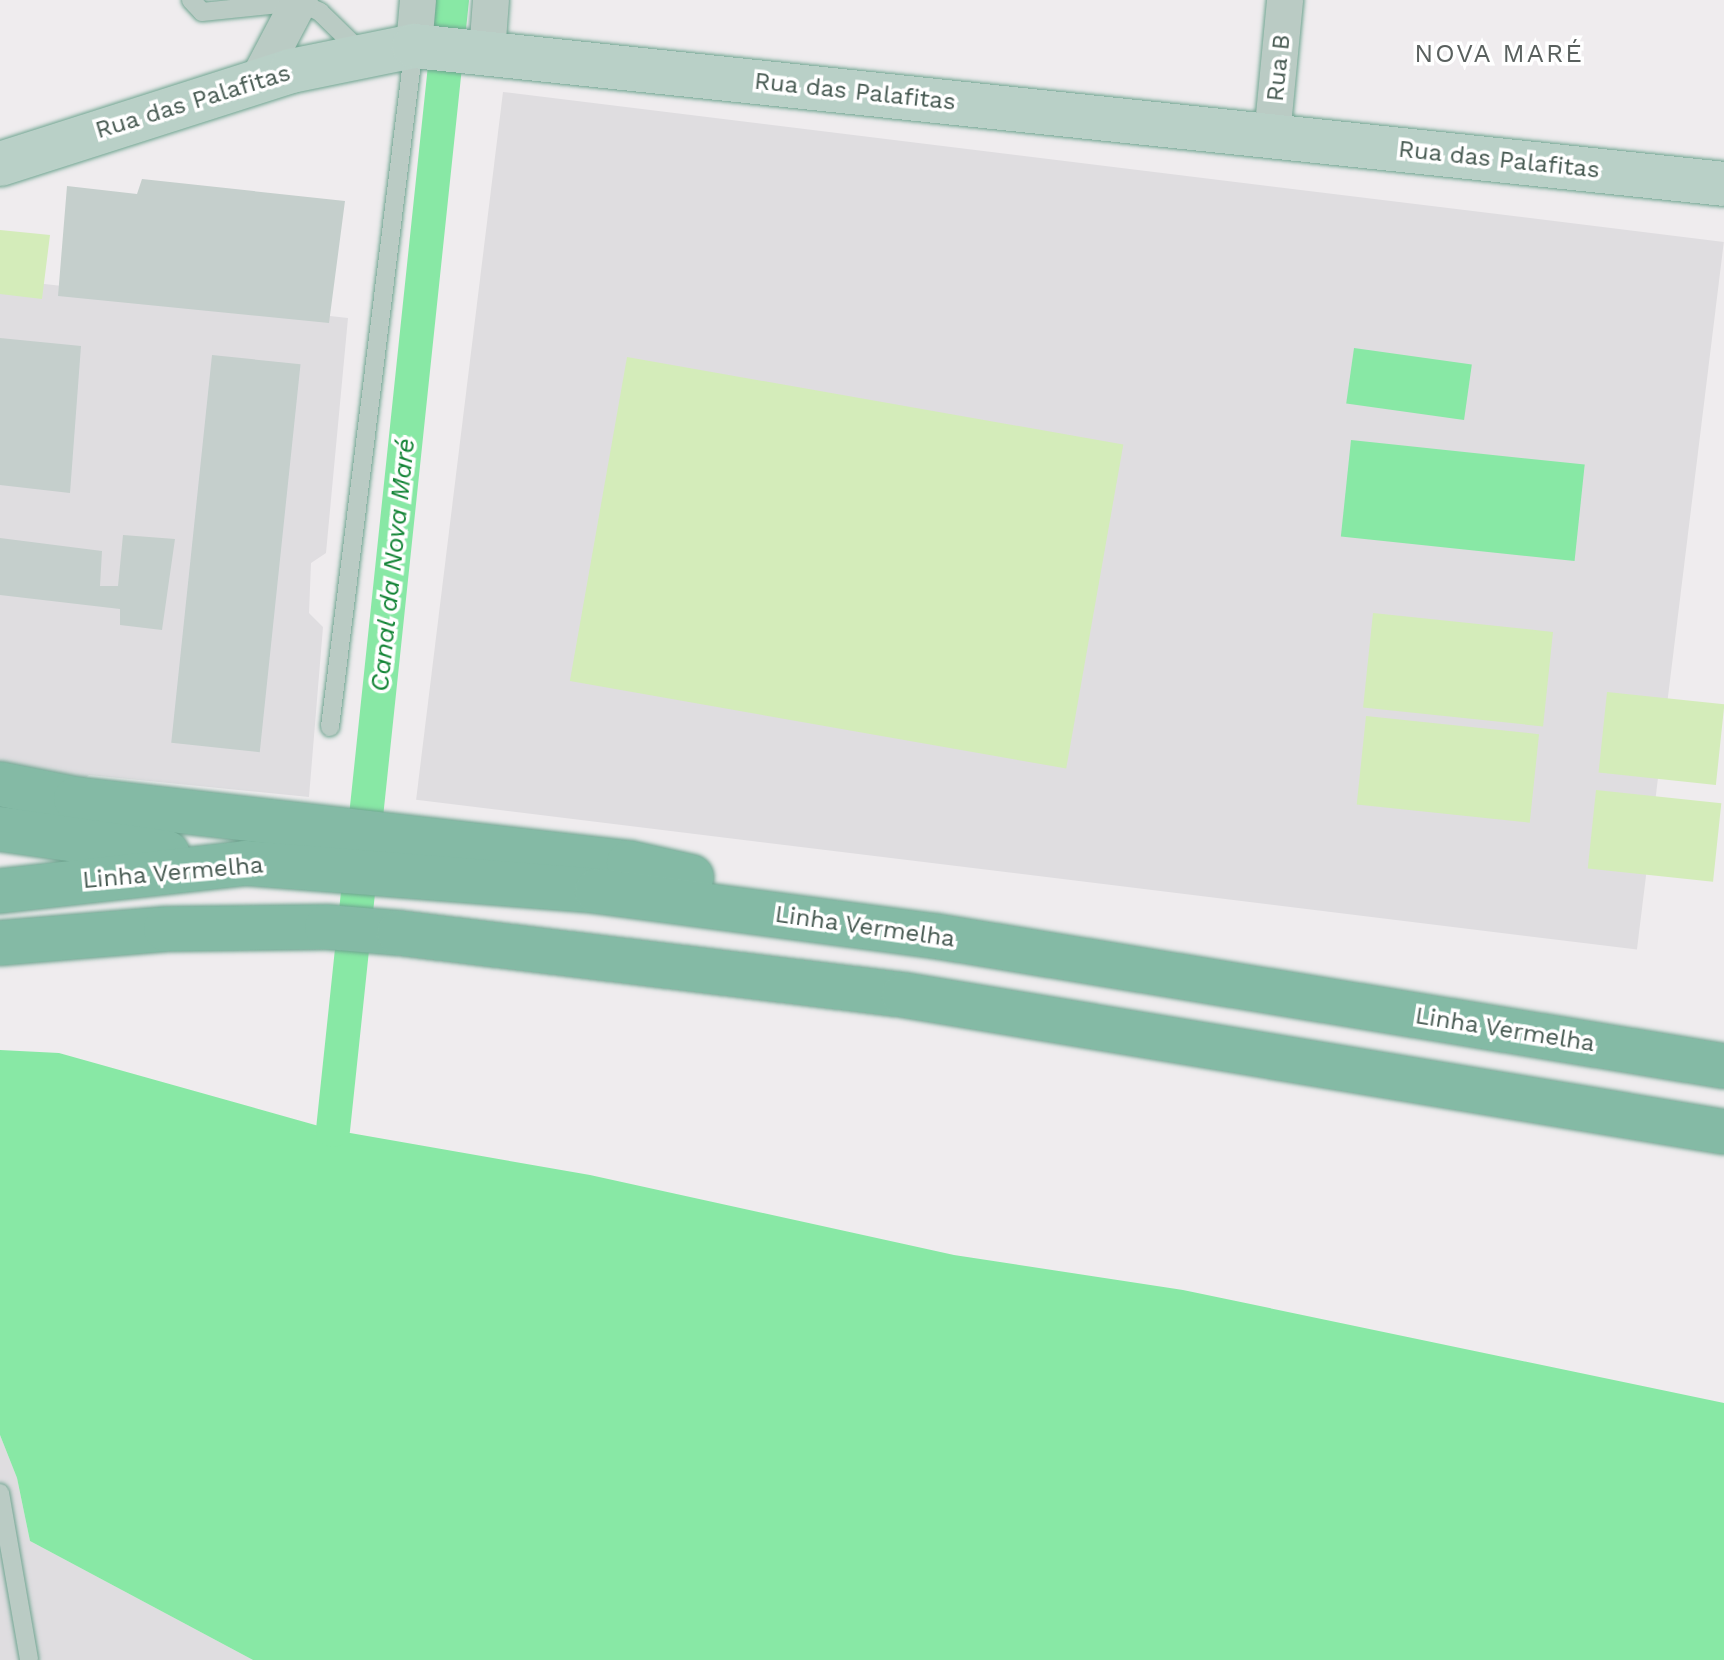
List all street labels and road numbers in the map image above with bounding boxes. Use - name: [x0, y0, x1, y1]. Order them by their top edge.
- street label: Rua B: [1261, 33, 1297, 103]
- street label: Rua das Palafitas: [92, 59, 294, 145]
- street label: Rua das Palafitas: [753, 67, 957, 117]
- street label: Rua das Palafitas: [1397, 135, 1601, 185]
- street label: Linha Vermelha: [81, 851, 265, 895]
- street label: Linha Vermelha: [772, 900, 958, 954]
- street label: Linha Vermelha: [1412, 1001, 1598, 1059]

